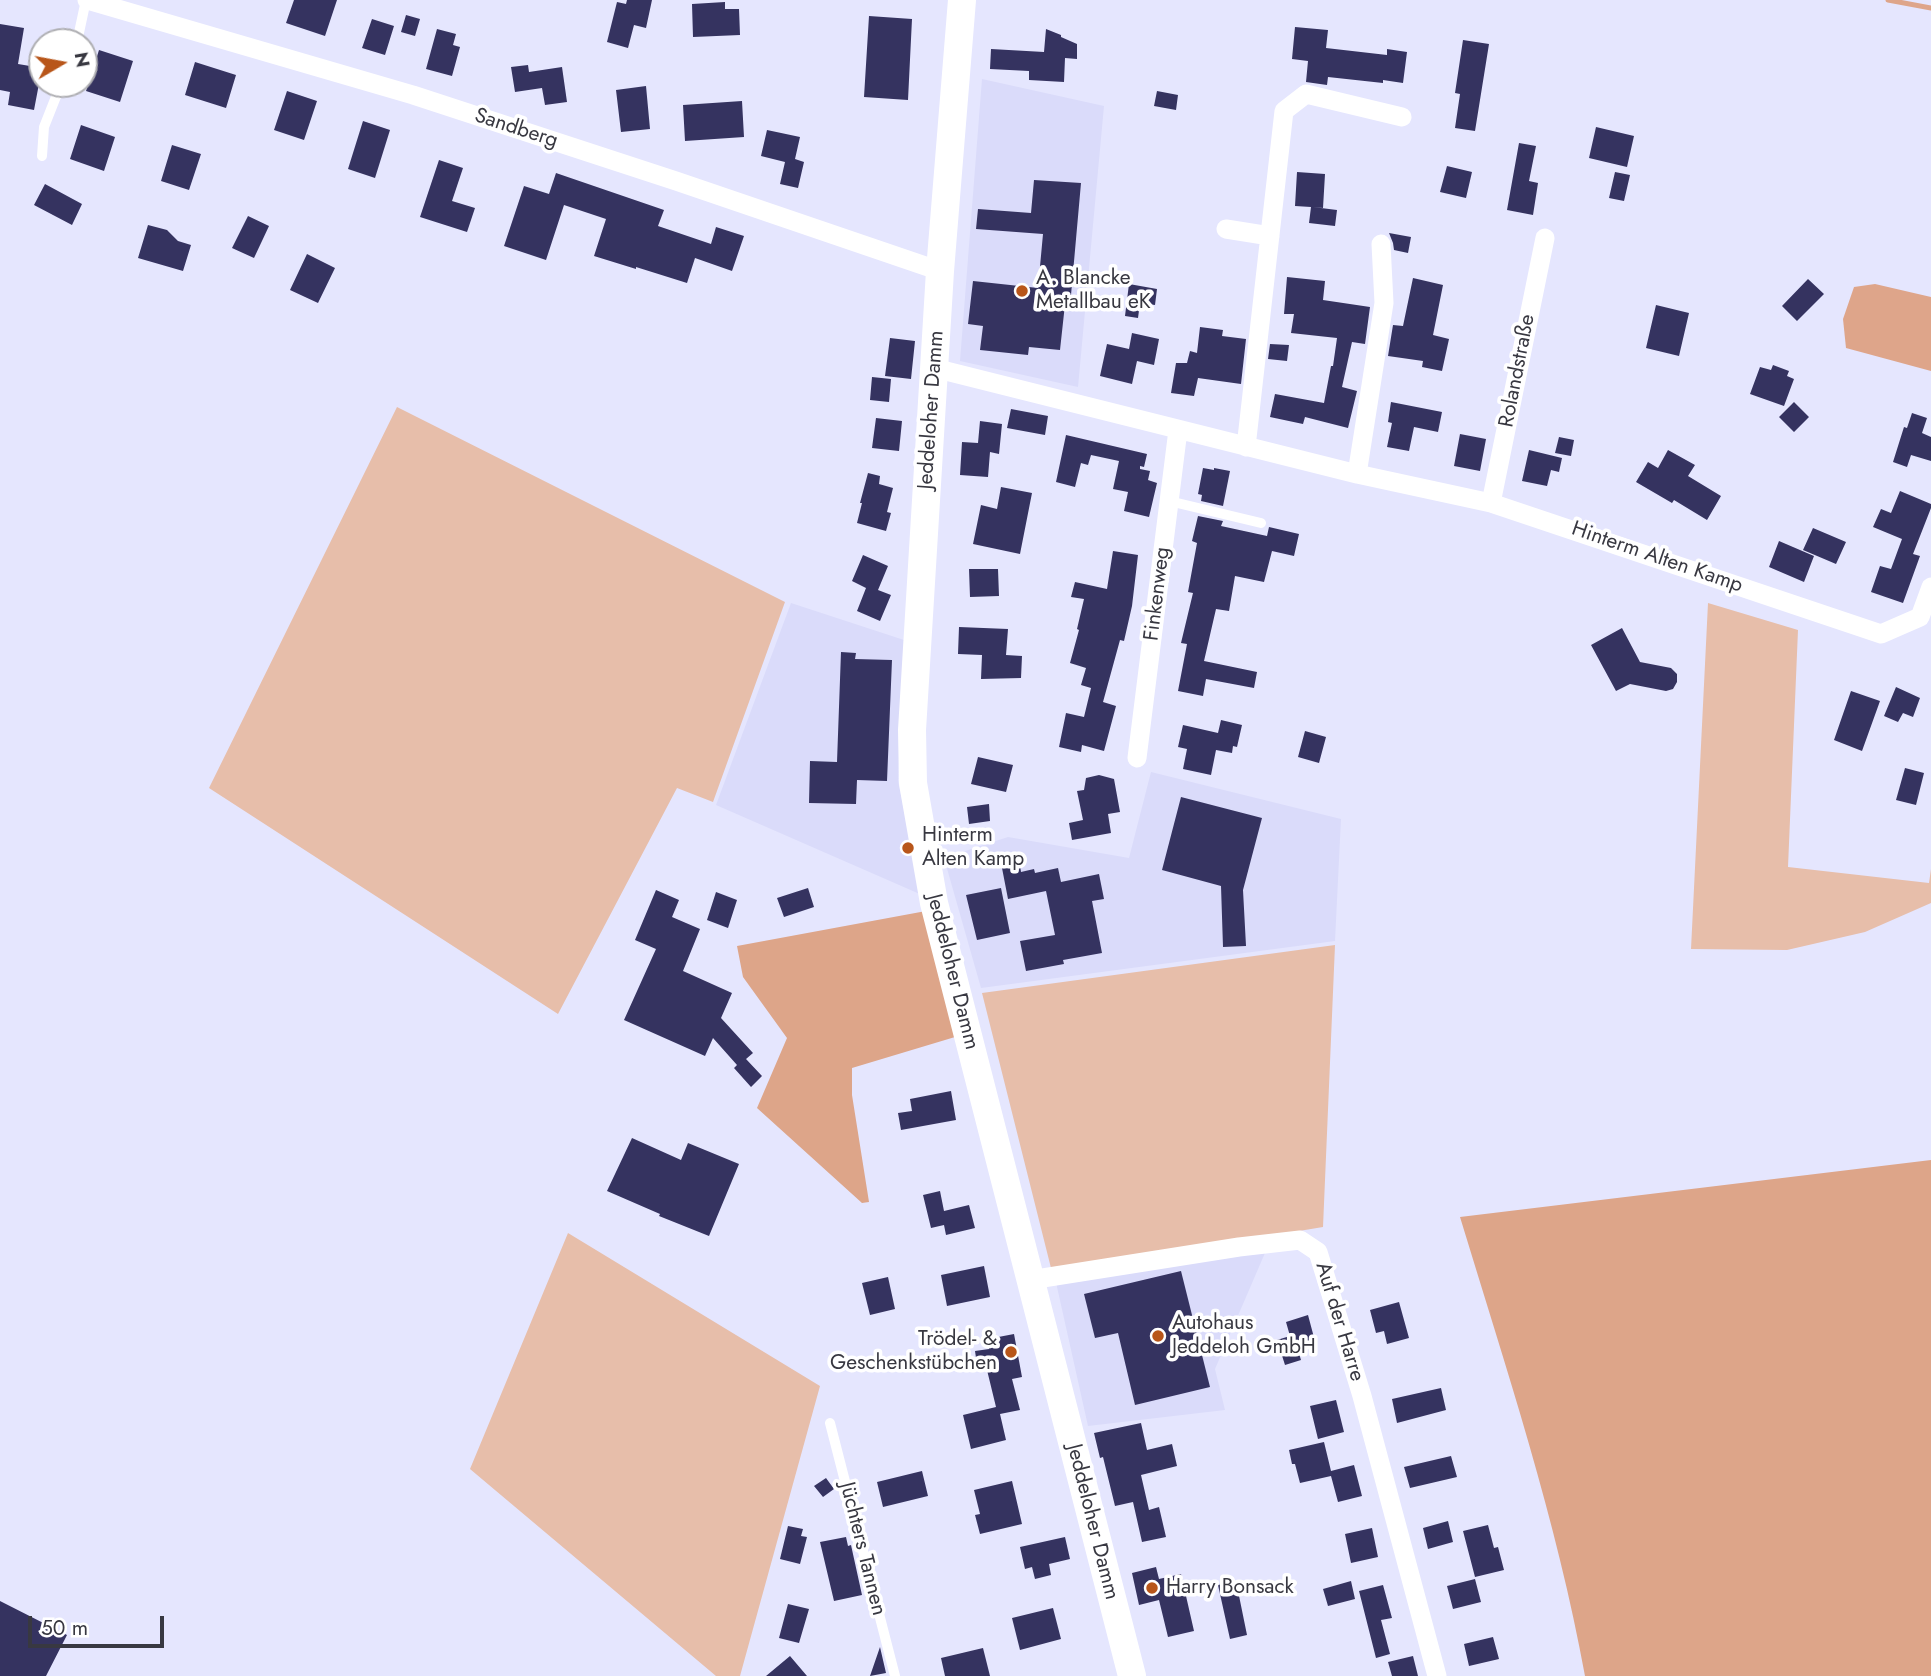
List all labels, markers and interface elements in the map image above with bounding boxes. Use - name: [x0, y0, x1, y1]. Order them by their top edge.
- north arrow: [28, 28, 98, 98]
- text: N: [68, 50, 97, 69]
- street label: Sandberg: [471, 104, 561, 154]
- place label: A. Blancke Metallbau eK: [1036, 266, 1151, 316]
- marker: A. Blancke Metallbau eK: [1014, 283, 1030, 299]
- street label: Rolandstraße: [1495, 312, 1541, 430]
- street label: Jeddeloher Damm: [914, 330, 950, 490]
- street label: Hinterm Alten Kamp: [1568, 517, 1746, 599]
- street label: Finkenweg: [1140, 546, 1176, 642]
- place label: Hinterm Alten Kamp: [922, 823, 1024, 873]
- marker: Hinterm Alten Kamp: [900, 840, 916, 856]
- street label: Jeddeloher Damm: [920, 892, 984, 1052]
- street label: Auf der Harre: [1309, 1259, 1369, 1385]
- place label: Autohaus Jeddeloh GmbH: [1172, 1311, 1316, 1361]
- place label: Trödel- & Geschenkstübchen: [830, 1327, 997, 1377]
- marker: Autohaus Jeddeloh GmbH: [1150, 1328, 1166, 1344]
- marker: Trödel- & Geschenkstübchen: [1003, 1344, 1019, 1360]
- street label: Jeddeloher Damm: [1060, 1442, 1124, 1602]
- street label: Jüchters Tannen: [833, 1480, 891, 1618]
- place label: Harry Bonsack: [1166, 1575, 1294, 1601]
- marker: Harry Bonsack: [1144, 1580, 1160, 1596]
- scale bar: [32, 1602, 168, 1646]
- text: 50 m: [41, 1613, 88, 1643]

